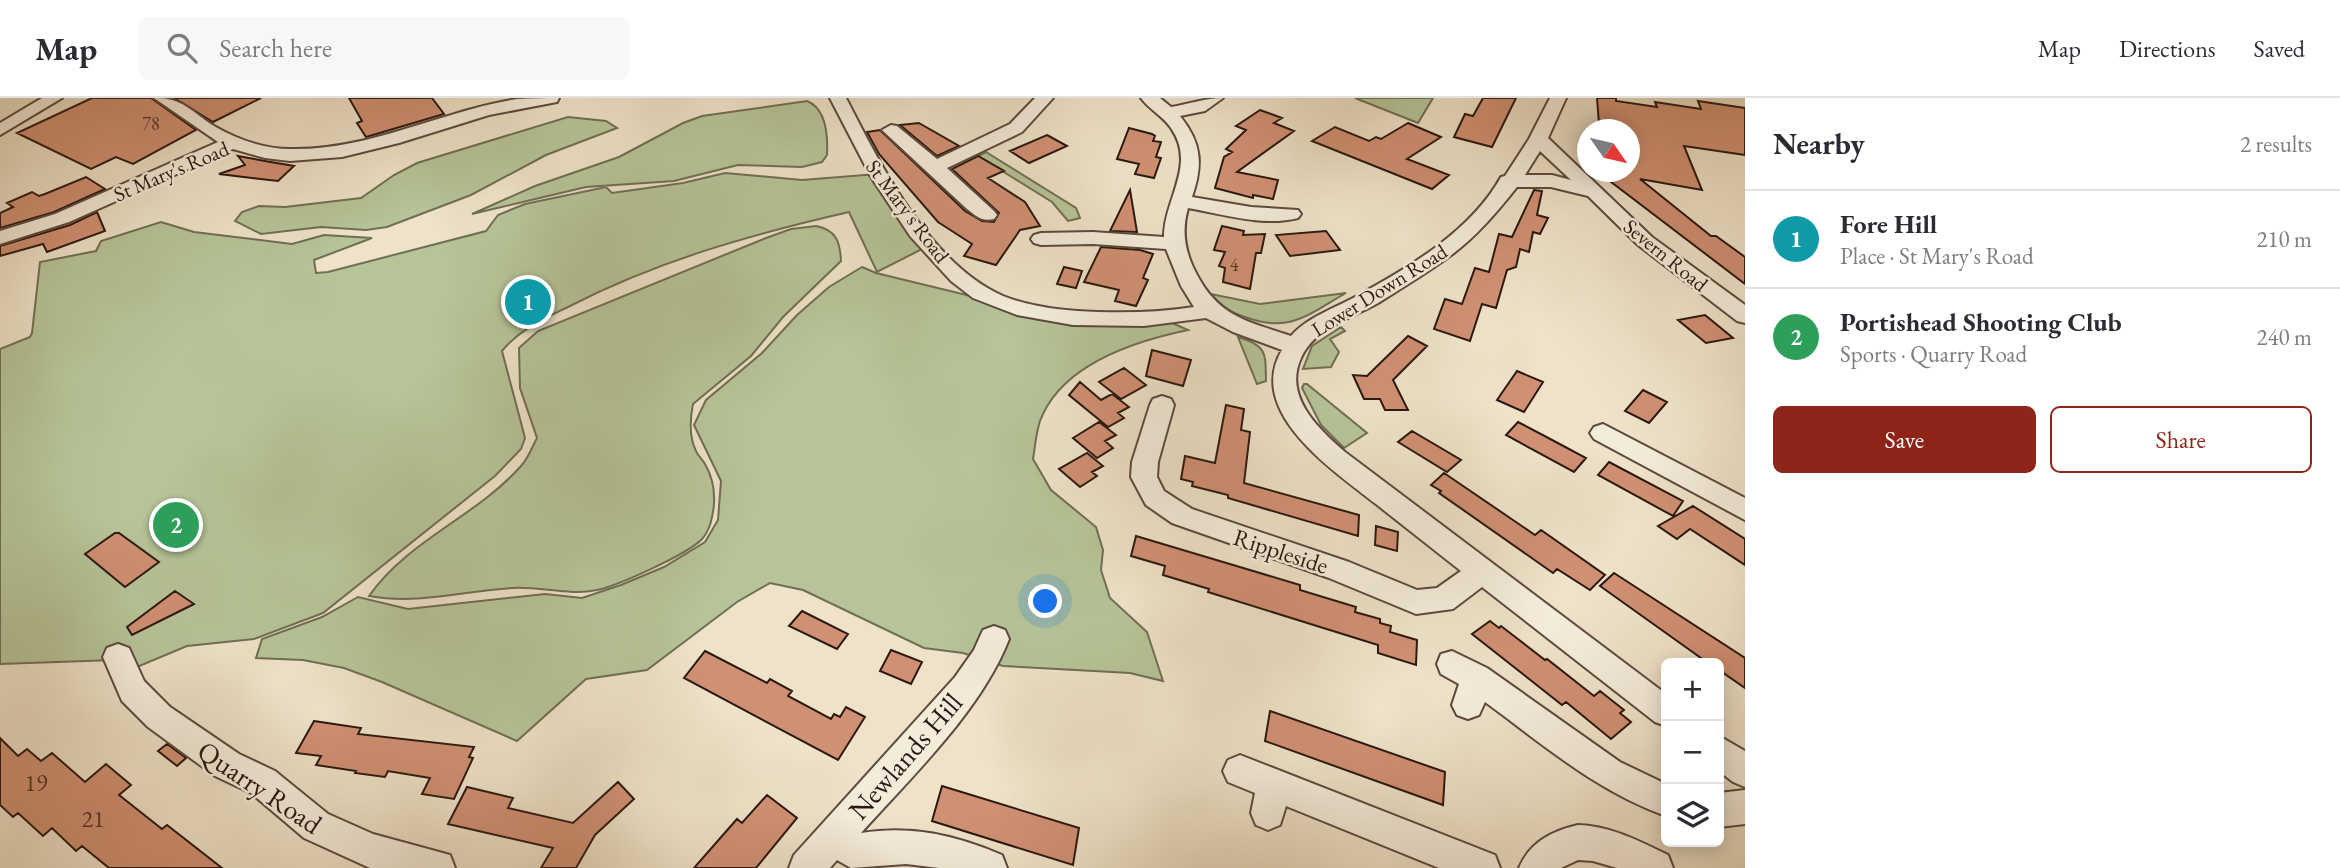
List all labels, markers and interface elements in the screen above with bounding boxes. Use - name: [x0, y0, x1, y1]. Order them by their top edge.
- search box: [139, 17, 629, 80]
- text: Map: [35, 27, 97, 70]
- icon: search: [163, 29, 201, 67]
- text: Search here: [219, 31, 332, 65]
- text: Map: [2038, 33, 2081, 64]
- text: Directions: [2119, 33, 2216, 64]
- text: Saved: [2254, 33, 2305, 64]
- house number: 78: [142, 112, 160, 135]
- north arrow: [1577, 119, 1640, 182]
- text: Nearby: [1773, 124, 1865, 163]
- text: 2 results: [2240, 129, 2312, 159]
- street label: St Mary's Road: [109, 134, 233, 207]
- street label: St Mary's Road: [860, 154, 956, 268]
- text: Fore Hill: [1840, 207, 1937, 241]
- street label: Severn Road: [1618, 213, 1714, 298]
- text: 1: [1790, 224, 1802, 254]
- text: 210 m: [2256, 224, 2312, 254]
- street label: Lower Down Road: [1306, 237, 1452, 343]
- text: Place · St Mary's Road: [1840, 241, 2034, 271]
- house number: 4: [1230, 253, 1239, 276]
- pin: 1: [505, 276, 551, 328]
- text: Portishead Shooting Club: [1840, 305, 2122, 339]
- text: 2: [1790, 322, 1802, 352]
- text: 240 m: [2256, 322, 2312, 352]
- text: Sports · Quarry Road: [1840, 339, 2027, 369]
- button: Save: [1773, 406, 2036, 473]
- button: Share: [2050, 406, 2312, 473]
- pin: 2: [153, 499, 199, 551]
- street label: Rippleside: [1230, 521, 1332, 581]
- your location: [1028, 584, 1062, 618]
- map controls: [1661, 658, 1724, 847]
- button: +: [1661, 658, 1724, 721]
- street label: Newlands Hill: [840, 685, 970, 827]
- button: −: [1661, 721, 1724, 784]
- street label: Quarry Road: [191, 732, 330, 842]
- house number: 19: [24, 767, 48, 798]
- button: layers: [1661, 784, 1724, 847]
- house number: 21: [81, 803, 105, 834]

